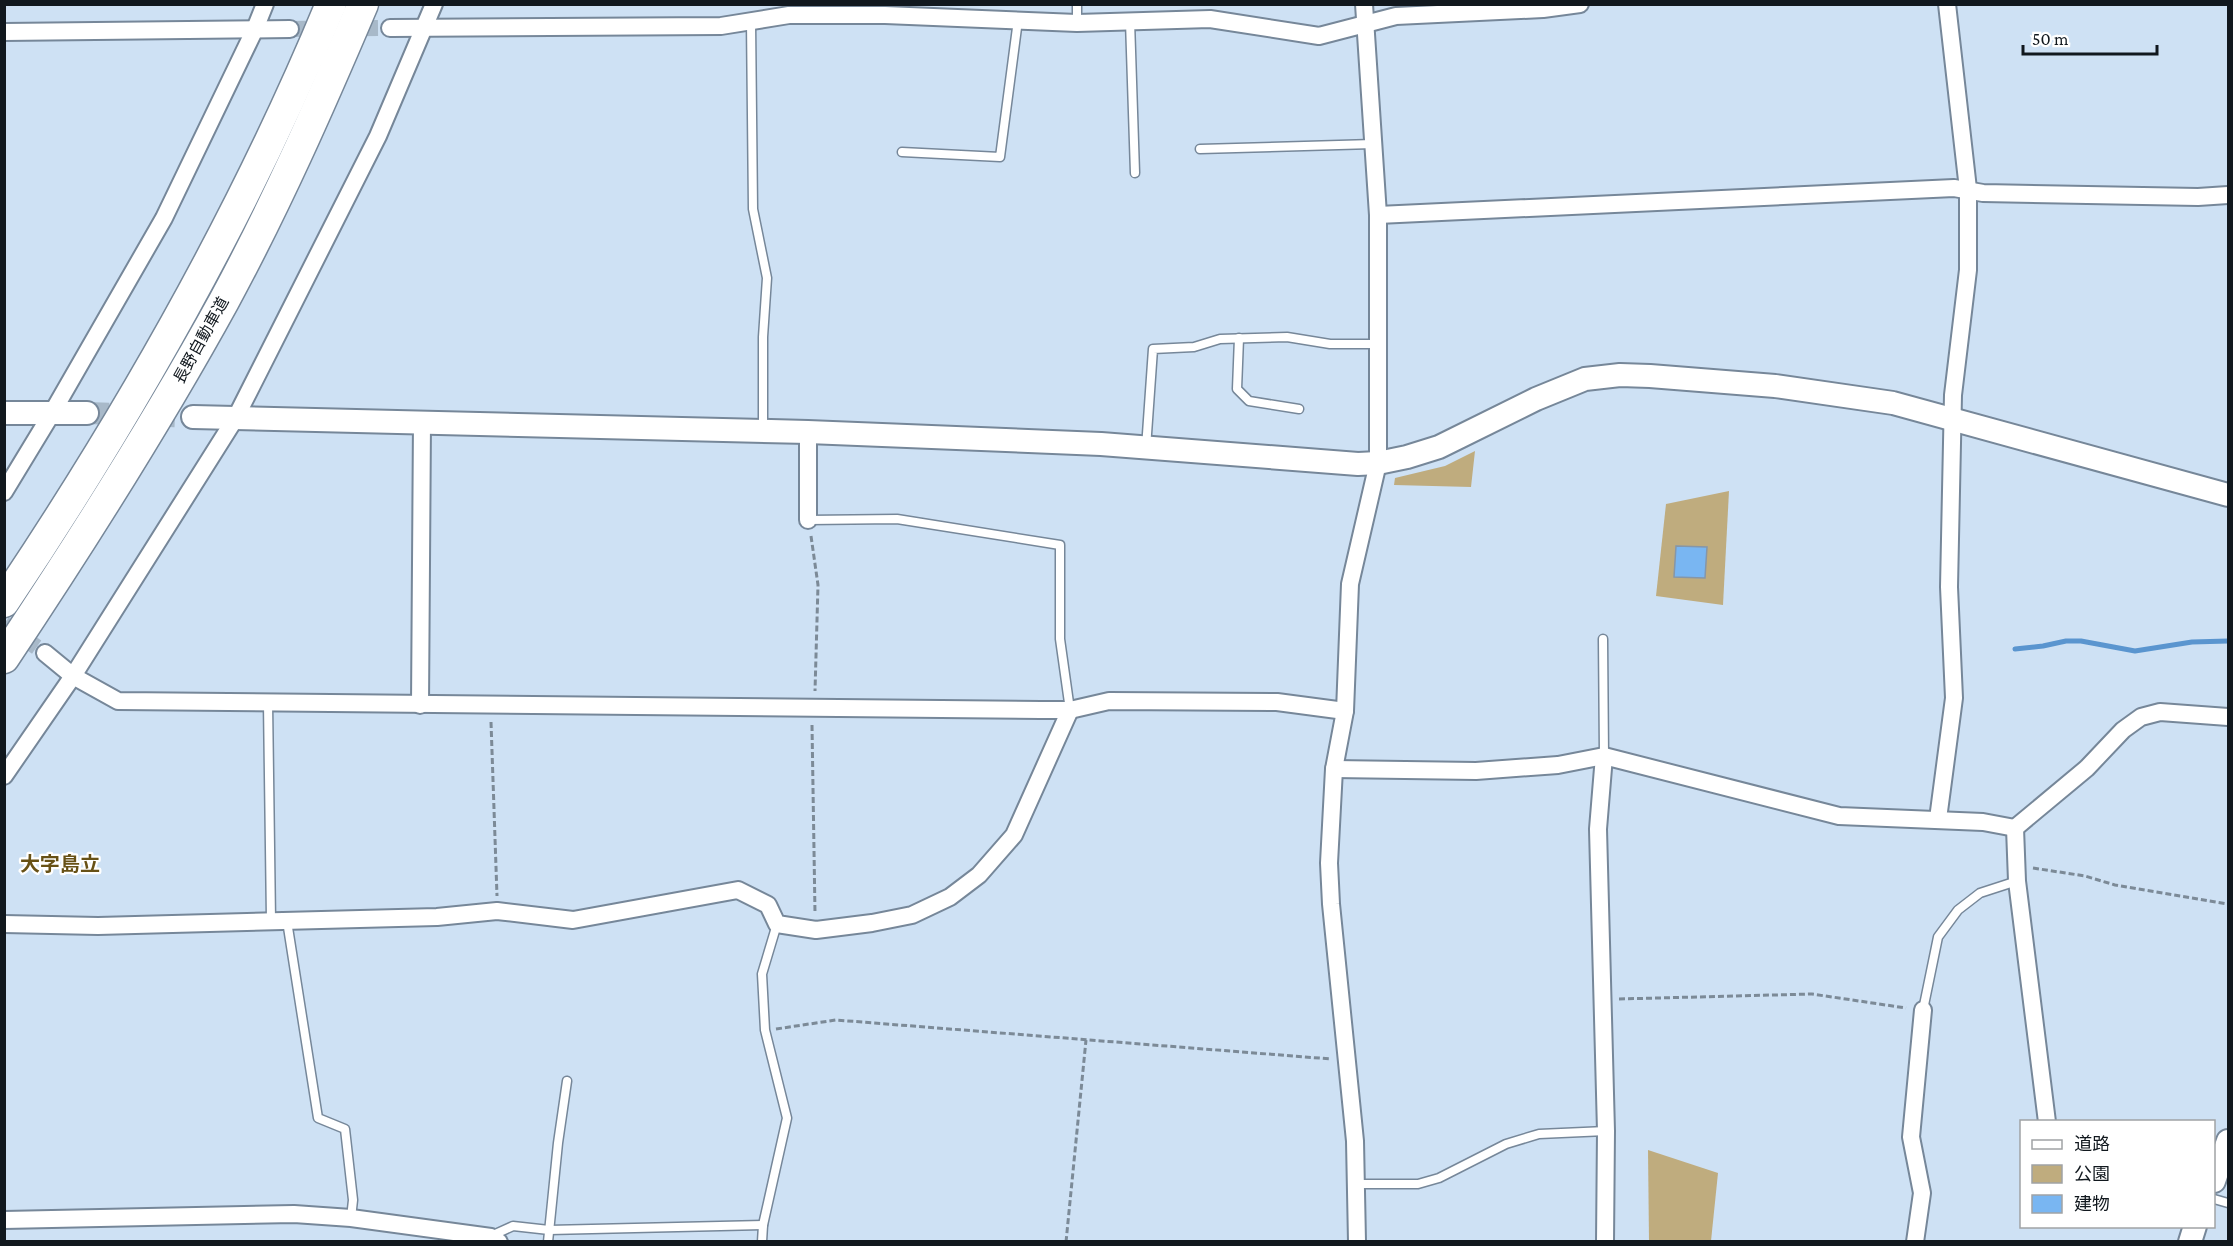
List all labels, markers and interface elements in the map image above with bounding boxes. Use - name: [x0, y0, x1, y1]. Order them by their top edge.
- scale bar: [2023, 18, 2156, 56]
- text: 50 m: [2032, 29, 2069, 49]
- street label: 長野自動車道: [170, 294, 232, 386]
- district label: 大字島立: [20, 853, 100, 875]
- legend: [2020, 1120, 2215, 1228]
- text: 道路: [2074, 1134, 2110, 1154]
- text: 公園: [2074, 1164, 2110, 1184]
- text: 建物: [2074, 1194, 2110, 1214]

